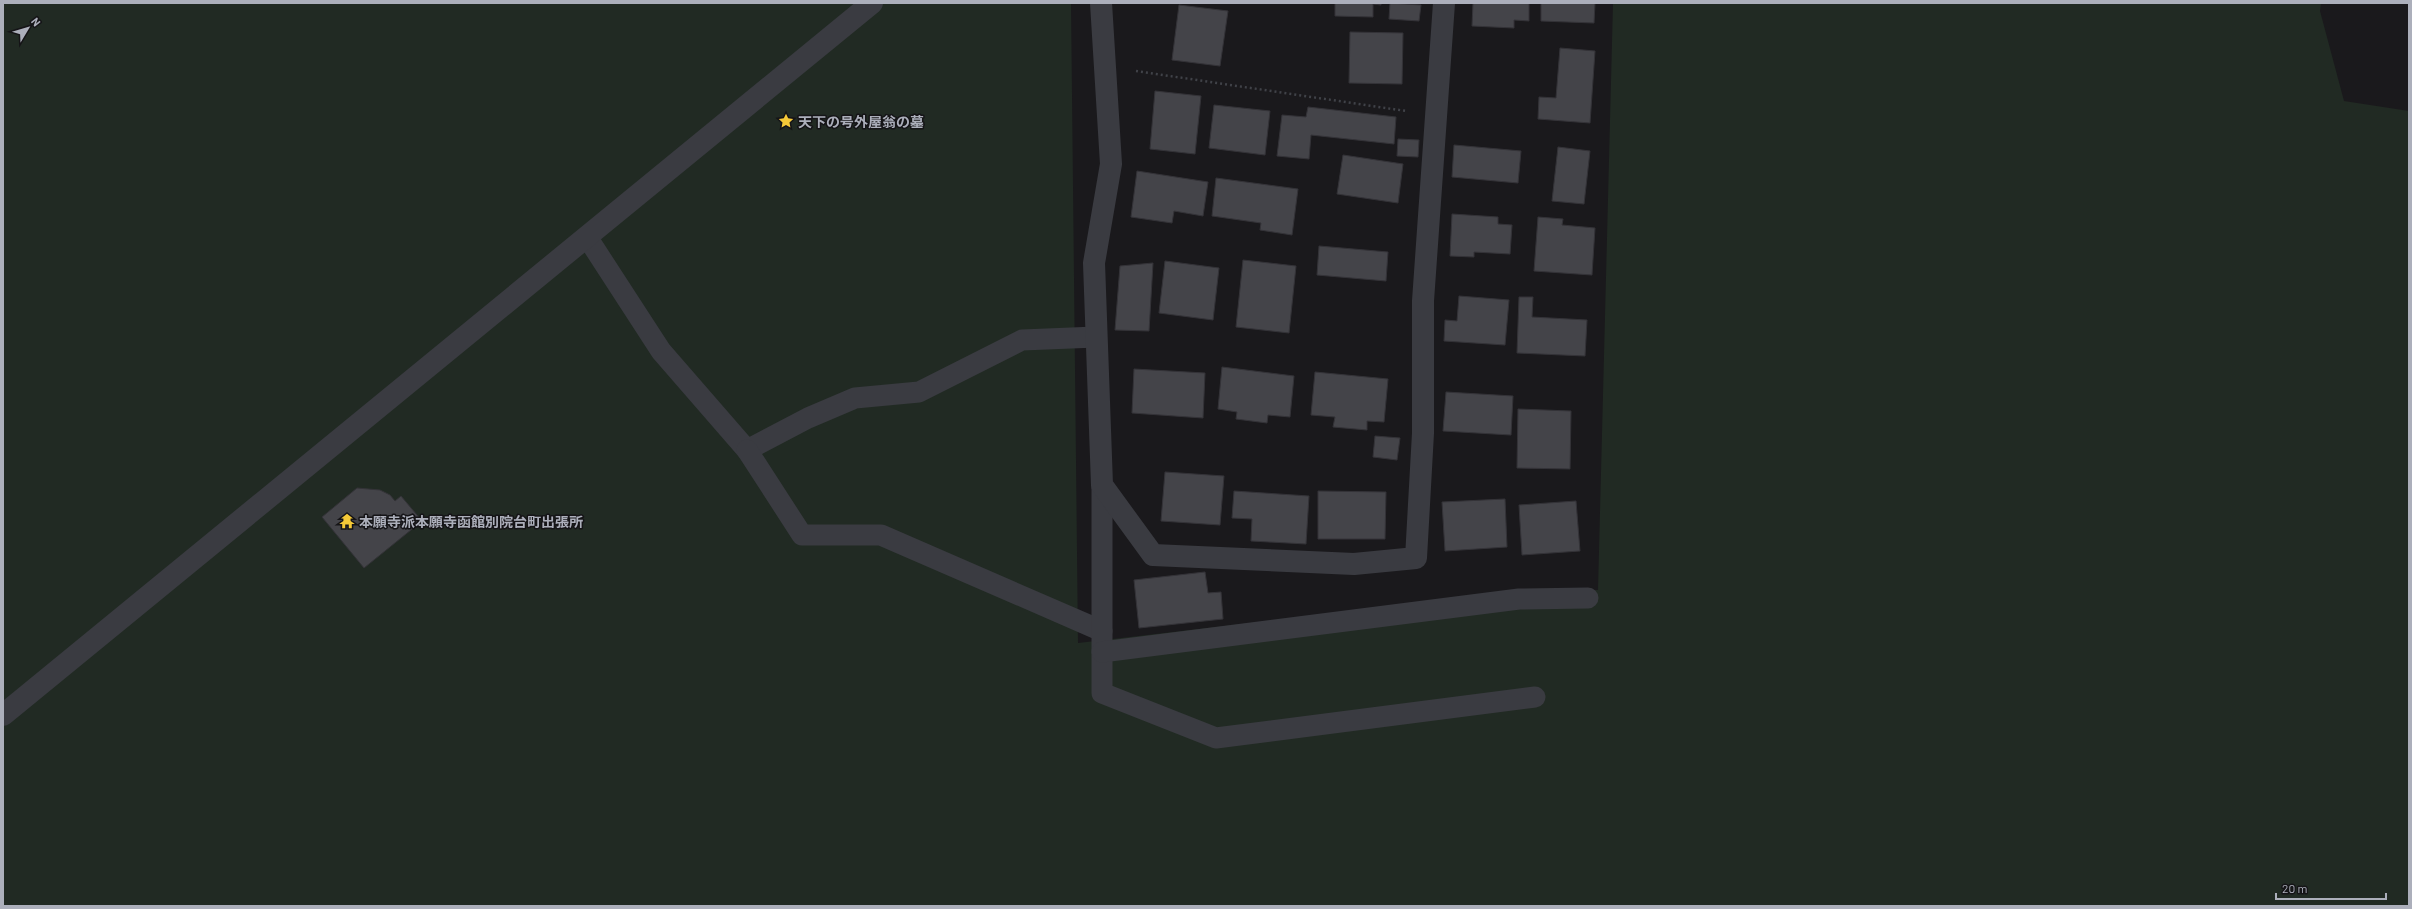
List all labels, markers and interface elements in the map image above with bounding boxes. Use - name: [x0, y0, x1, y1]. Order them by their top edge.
- north arrow: [8, 8, 48, 48]
- text: N: [29, 15, 44, 28]
- place icon: 天下の号外屋翁の墓: [777, 112, 795, 130]
- place label: 天下の号外屋翁の墓: [798, 113, 924, 130]
- temple icon: 本願寺派本願寺函館別院台町出張所: [338, 512, 356, 530]
- place label: 本願寺派本願寺函館別院台町出張所: [359, 513, 583, 530]
- scale bar: [2276, 875, 2386, 901]
- text: 20 m: [2282, 881, 2308, 895]

